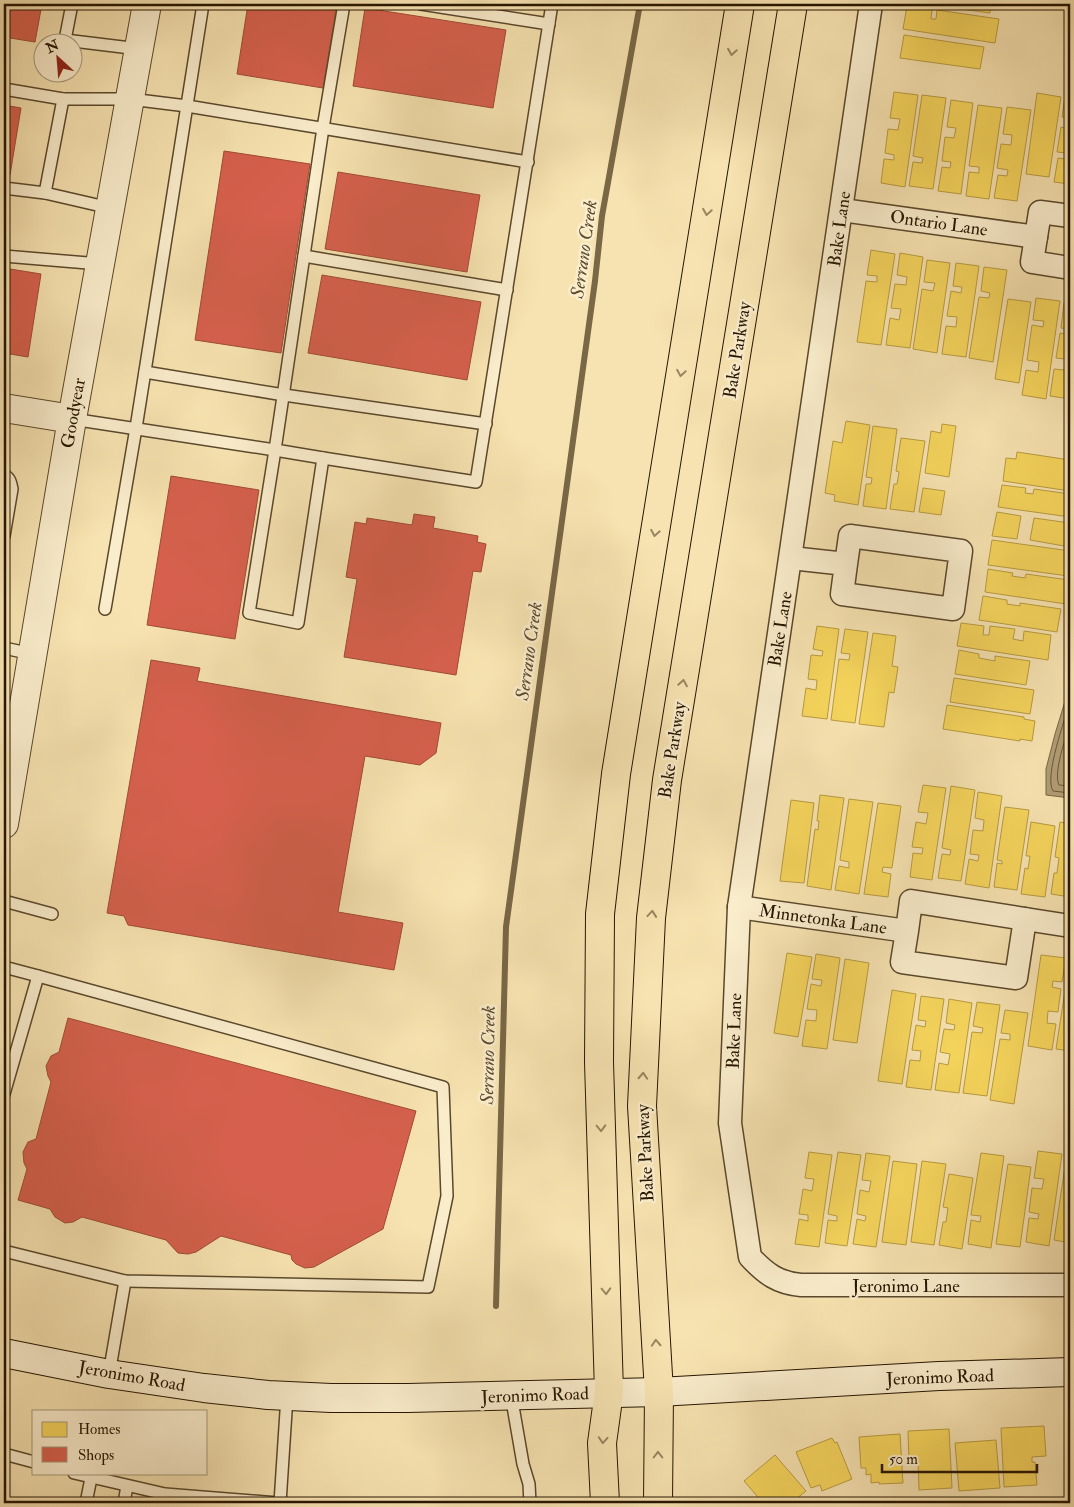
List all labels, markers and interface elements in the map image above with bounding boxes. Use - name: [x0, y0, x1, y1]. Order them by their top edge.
- north arrow: [32, 32, 82, 82]
- text: N: [42, 36, 62, 58]
- one-way arrow: [728, 48, 738, 56]
- street label: Bake Lane: [823, 189, 856, 268]
- water label: Serrano Creek: [565, 198, 603, 301]
- street label: Ontario Lane: [889, 205, 990, 242]
- one-way arrow: [702, 208, 712, 217]
- street label: Bake Parkway: [718, 299, 757, 400]
- one-way arrow: [676, 369, 687, 377]
- street label: Goodyear: [56, 376, 91, 450]
- one-way arrow: [651, 529, 661, 538]
- street label: Bake Lane: [763, 589, 798, 668]
- water label: Serrano Creek: [510, 600, 548, 703]
- one-way arrow: [677, 679, 687, 688]
- street label: Bake Parkway: [653, 699, 692, 800]
- street label: Minnetonka Lane: [758, 899, 889, 940]
- one-way arrow: [646, 910, 657, 918]
- street label: Bake Lane: [722, 992, 747, 1069]
- water label: Serrano Creek: [475, 1005, 501, 1106]
- one-way arrow: [638, 1072, 649, 1080]
- street label: Bake Parkway: [631, 1103, 660, 1202]
- one-way arrow: [595, 1125, 606, 1133]
- street label: Jeronimo Lane: [851, 1275, 960, 1298]
- one-way arrow: [601, 1288, 611, 1295]
- one-way arrow: [650, 1339, 661, 1347]
- street label: Jeronimo Road: [76, 1356, 187, 1397]
- street label: Jeronimo Road: [885, 1364, 994, 1391]
- street label: Jeronimo Road: [480, 1382, 589, 1409]
- legend: [32, 1410, 208, 1474]
- text: Homes: [78, 1420, 120, 1439]
- one-way arrow: [597, 1437, 608, 1445]
- scale bar: [882, 1442, 1036, 1474]
- text: Shops: [78, 1446, 114, 1466]
- one-way arrow: [653, 1450, 663, 1458]
- text: 50 m: [889, 1450, 918, 1469]

